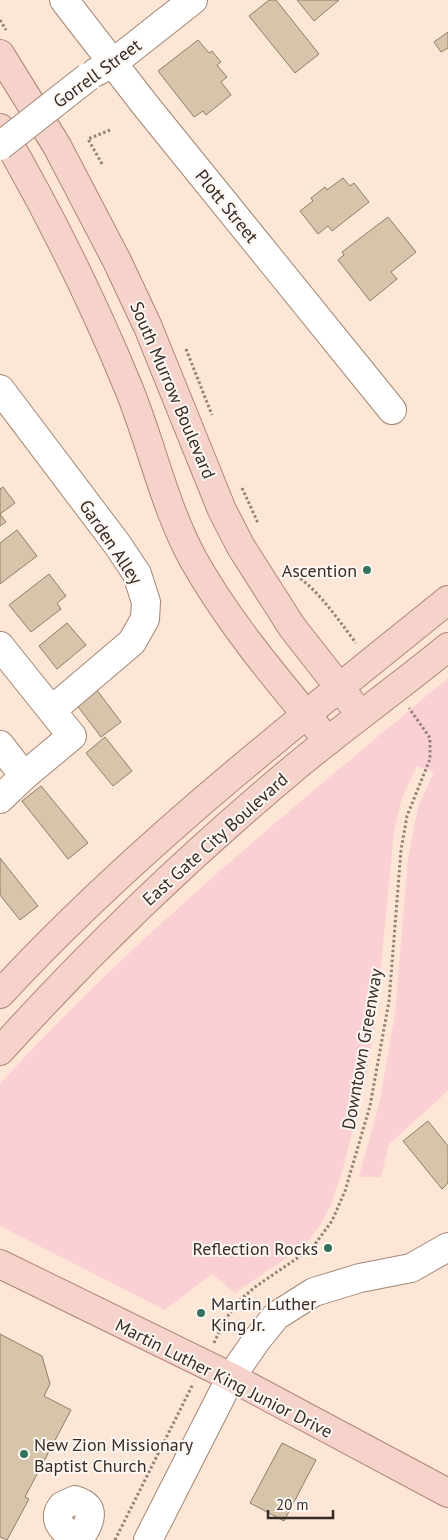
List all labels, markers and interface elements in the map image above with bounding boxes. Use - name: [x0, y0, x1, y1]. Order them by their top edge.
- street label: Gorrell Street: [48, 33, 146, 113]
- street label: Plott Street: [190, 165, 264, 247]
- street label: South Murrow Boulevard: [125, 298, 221, 482]
- street label: Garden Alley: [74, 495, 148, 589]
- place label: Ascention: [282, 559, 357, 582]
- marker: Ascention: [361, 564, 373, 576]
- street label: East Gate City Boulevard: [137, 768, 293, 910]
- street label: Downtown Greenway: [337, 966, 388, 1131]
- place label: Reflection Rocks: [192, 1237, 318, 1260]
- marker: Reflection Rocks: [322, 1242, 334, 1254]
- place label: Martin Luther King Jr.: [211, 1292, 316, 1336]
- marker: Martin Luther King Jr.: [195, 1307, 207, 1319]
- street label: Martin Luther King Junior Drive: [112, 1313, 336, 1443]
- place label: New Zion Missionary Baptist Church: [34, 1433, 194, 1477]
- marker: New Zion Missionary Baptist Church: [18, 1448, 30, 1460]
- scale bar: [268, 1488, 333, 1520]
- text: 20 m: [276, 1495, 309, 1514]

